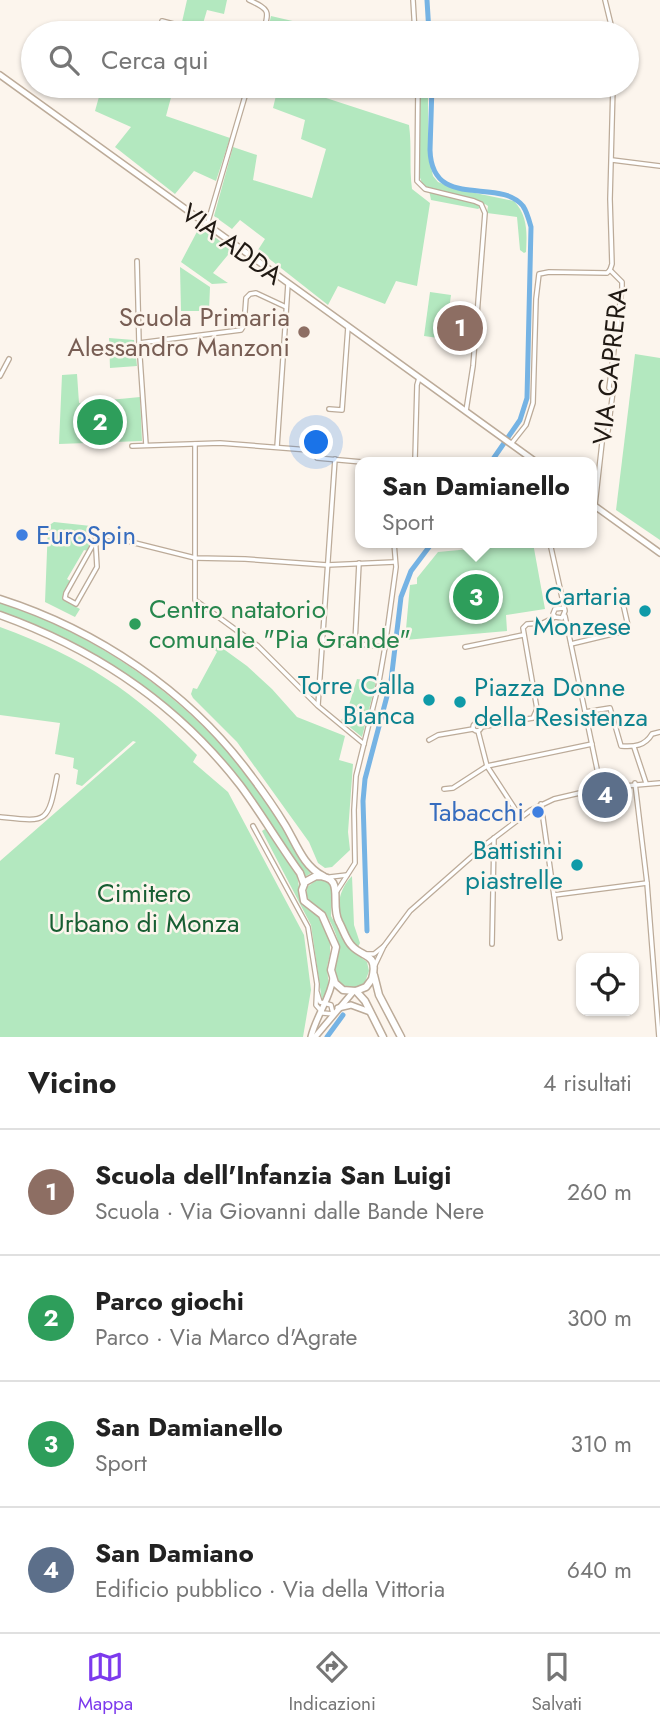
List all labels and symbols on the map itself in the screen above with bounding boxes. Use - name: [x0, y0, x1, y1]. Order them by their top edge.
- street label: VIA ADDA: [173, 194, 291, 294]
- street label: VIA CAPRERA: [583, 285, 637, 447]
- place label: Scuola Primaria Alessandro Manzoni: [68, 298, 290, 366]
- pin: 1: [437, 302, 483, 354]
- marker: Scuola Primaria Alessandro Manzoni: [296, 324, 312, 340]
- pin: 2: [77, 396, 123, 448]
- your location: [299, 425, 333, 459]
- place label: EuroSpin: [36, 516, 136, 554]
- marker: EuroSpin: [14, 527, 30, 543]
- pin: 3: [453, 571, 499, 623]
- place label: Cartaria Monzese: [533, 577, 631, 645]
- place label: Centro natatorio comunale "Pia Grande": [149, 590, 411, 658]
- marker: Cartaria Monzese: [637, 603, 653, 619]
- marker: Centro natatorio comunale "Pia Grande": [127, 616, 143, 632]
- place label: Torre Calla Bianca: [298, 666, 415, 734]
- place label: Piazza Donne della Resistenza: [474, 668, 648, 736]
- marker: Torre Calla Bianca: [421, 692, 437, 708]
- marker: Piazza Donne della Resistenza: [452, 694, 468, 710]
- pin: 4: [582, 769, 628, 821]
- place label: Tabacchi: [429, 793, 524, 831]
- marker: Tabacchi: [530, 804, 546, 820]
- place label: Battistini piastrelle: [465, 831, 563, 899]
- marker: Battistini piastrelle: [569, 857, 585, 873]
- park label: Cimitero Urbano di Monza: [49, 874, 239, 942]

